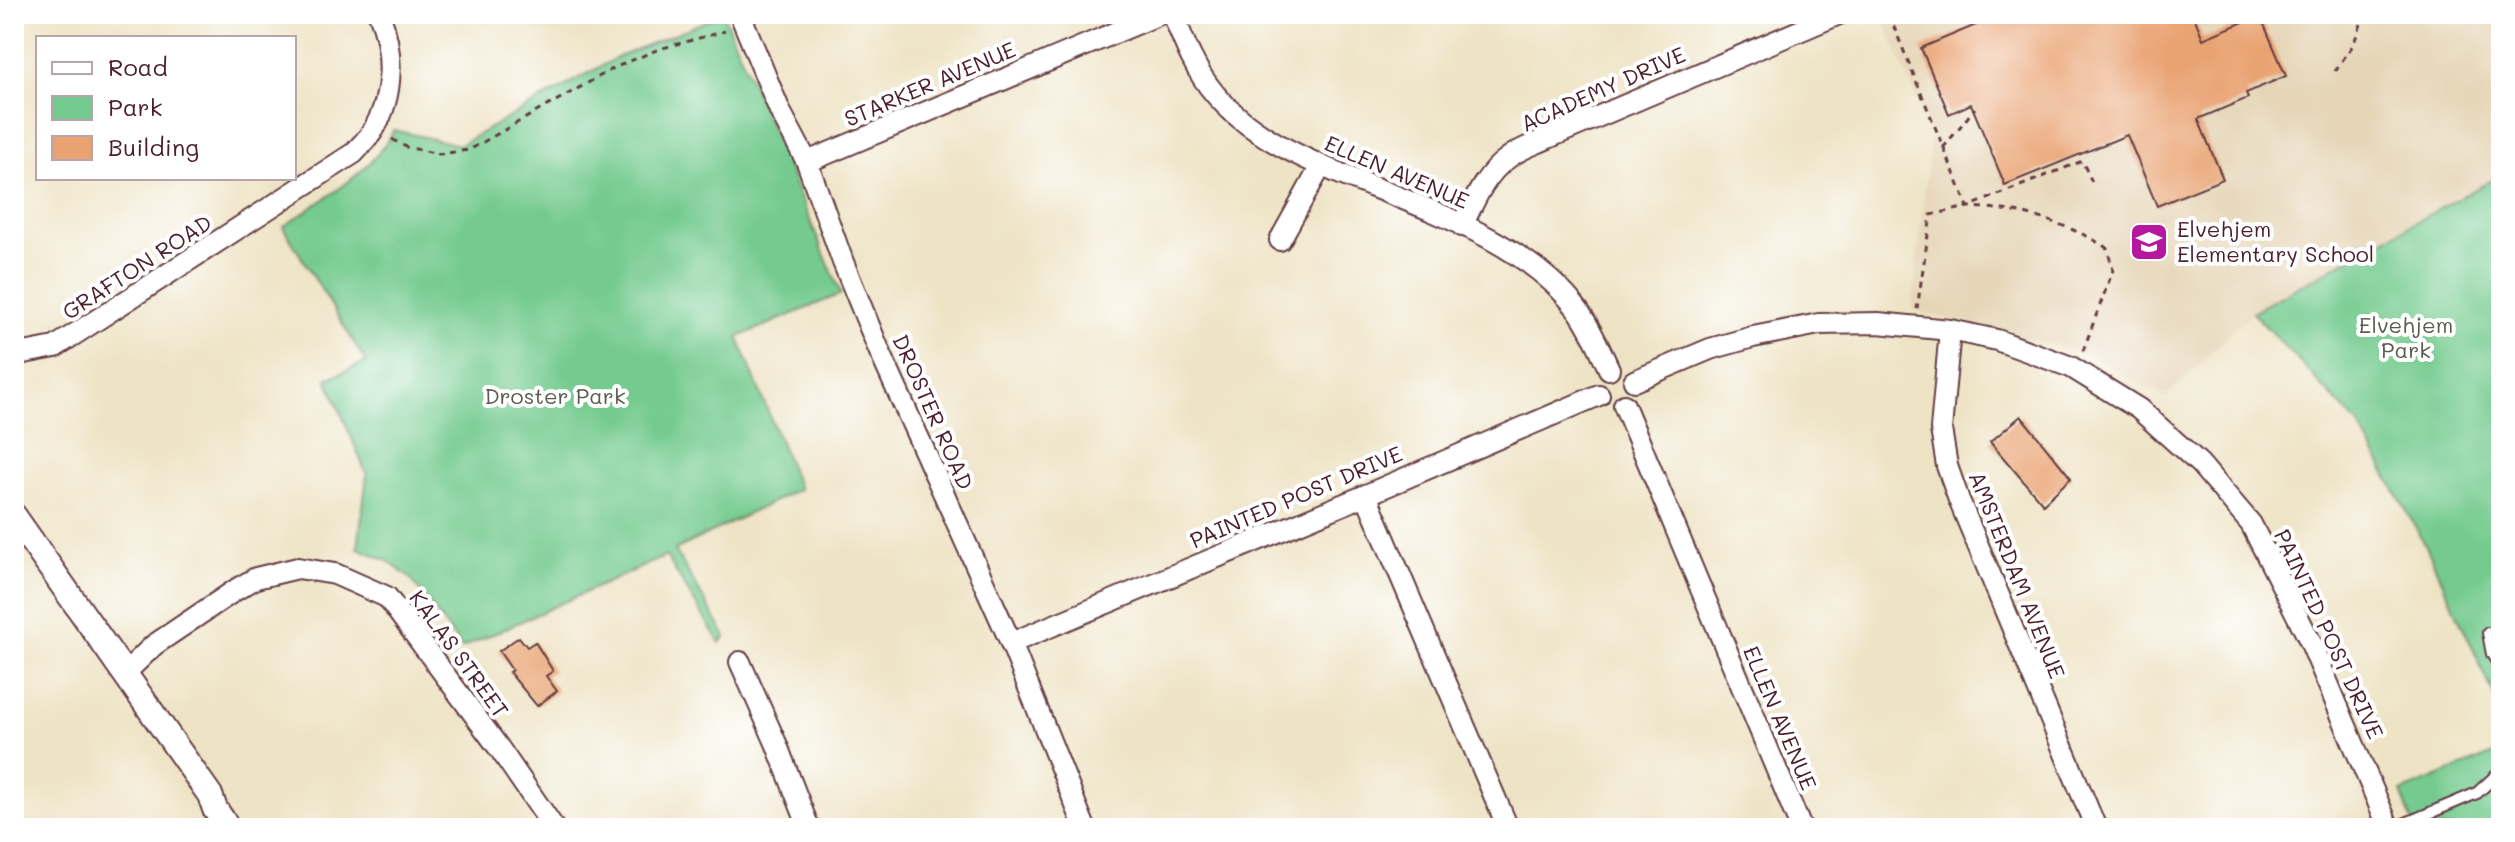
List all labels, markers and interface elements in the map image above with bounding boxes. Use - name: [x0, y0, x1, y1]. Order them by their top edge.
- street label: STARKER AVENUE: [840, 34, 1020, 133]
- legend: [36, 36, 296, 180]
- street label: ACADEMY DRIVE: [1516, 39, 1690, 138]
- text: Road: [108, 51, 168, 82]
- text: Park: [108, 91, 162, 122]
- street label: ELLEN AVENUE: [1321, 128, 1474, 215]
- text: Building: [108, 131, 199, 162]
- street label: GRAFTON ROAD: [56, 207, 217, 326]
- place label: Elvehjem Elementary School: [2177, 214, 2374, 268]
- school or university icon: Elvehjem Elementary School: [2128, 221, 2170, 263]
- park label: Elvehjem Park: [2359, 310, 2453, 364]
- street label: DROSTER ROAD: [886, 330, 981, 494]
- park label: Droster Park: [484, 381, 626, 410]
- street label: PAINTED POST DRIVE: [1185, 439, 1406, 554]
- street label: AMSTERDAM AVENUE: [1963, 467, 2072, 683]
- street label: PAINTED POST DRIVE: [2268, 524, 2391, 743]
- street label: KALAS STREET: [403, 584, 516, 723]
- street label: ELLEN AVENUE: [1737, 641, 1824, 794]

